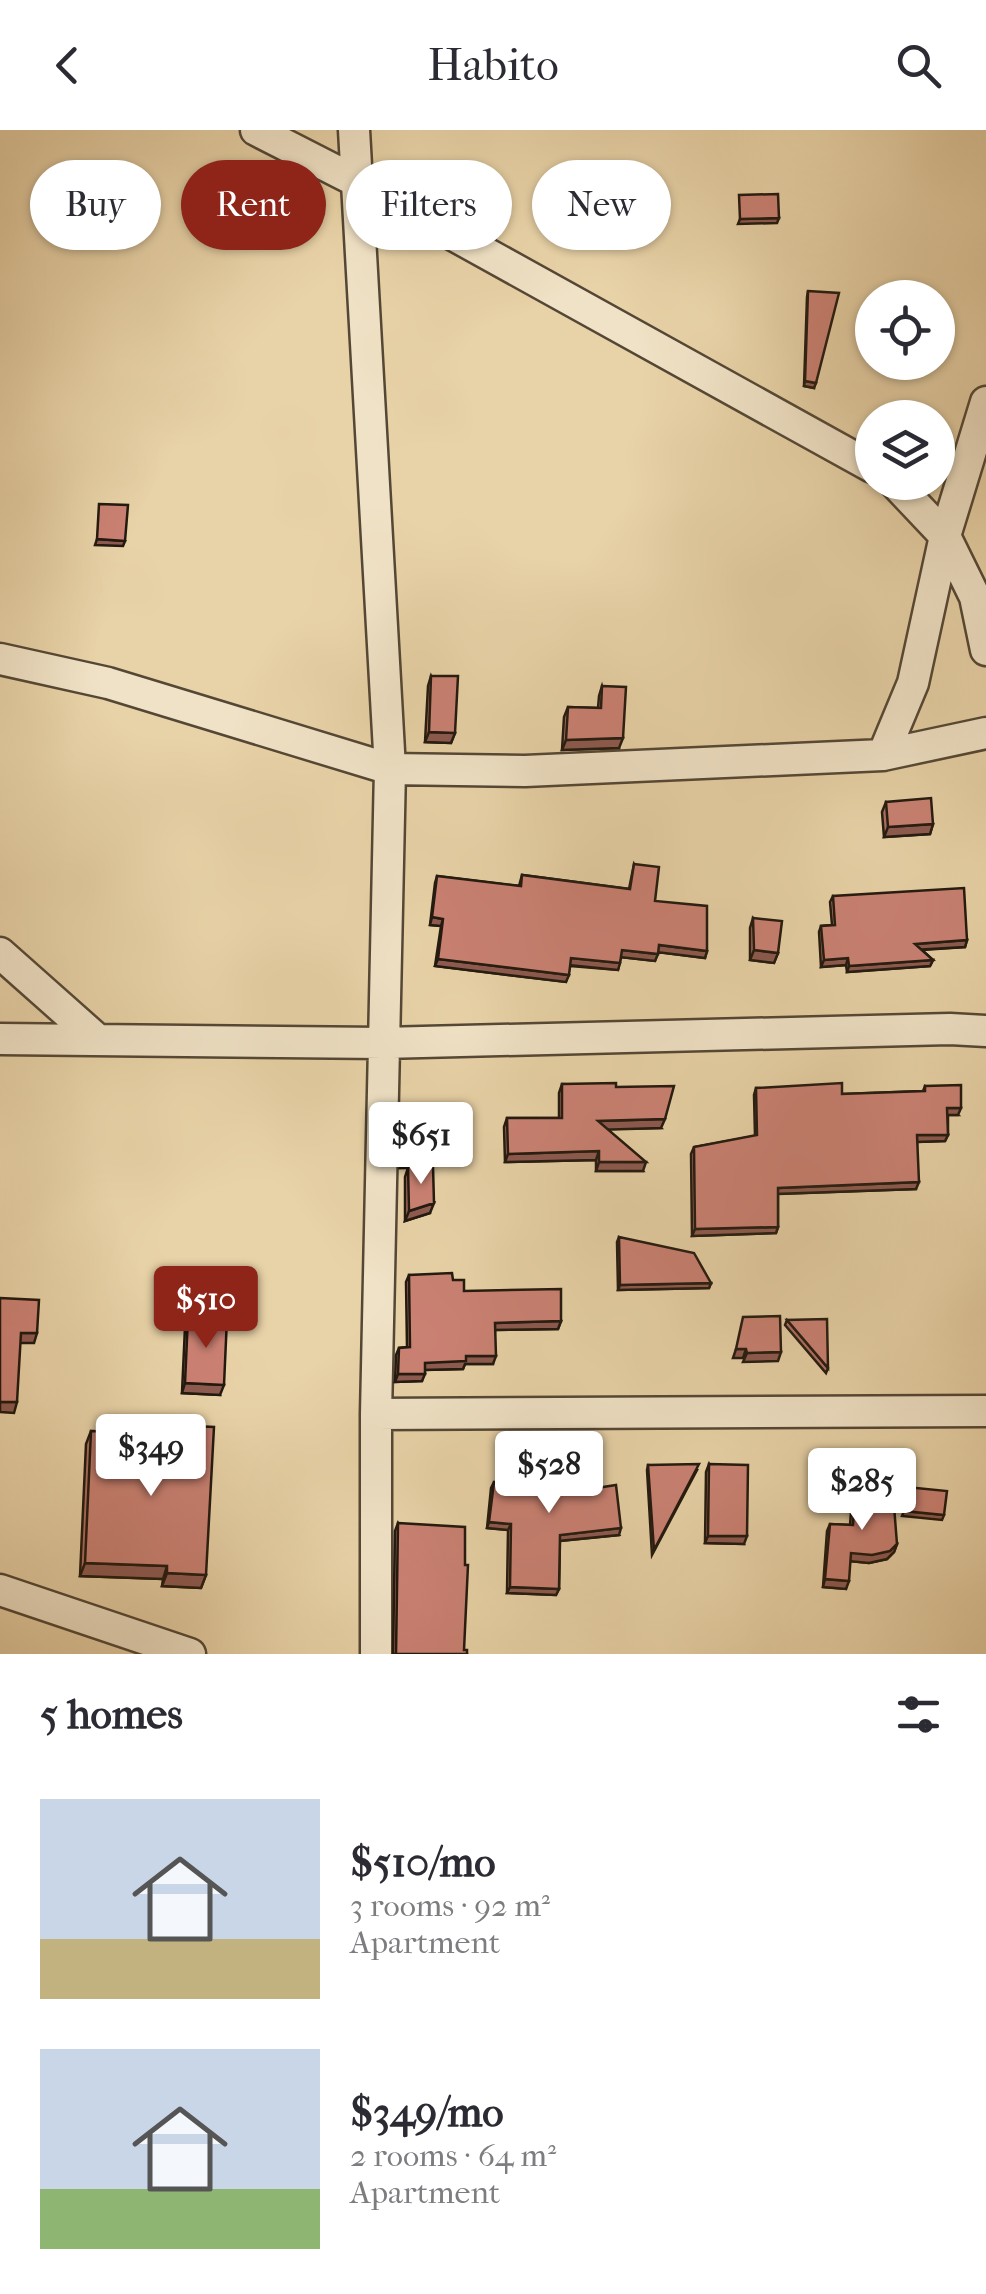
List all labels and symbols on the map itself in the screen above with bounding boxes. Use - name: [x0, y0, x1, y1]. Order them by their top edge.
- pin: $651: [362, 1102, 480, 1187]
- pin: $510: [147, 1266, 265, 1351]
- pin: $349: [92, 1414, 210, 1499]
- pin: $528: [490, 1431, 608, 1516]
- pin: $285: [803, 1448, 921, 1533]

